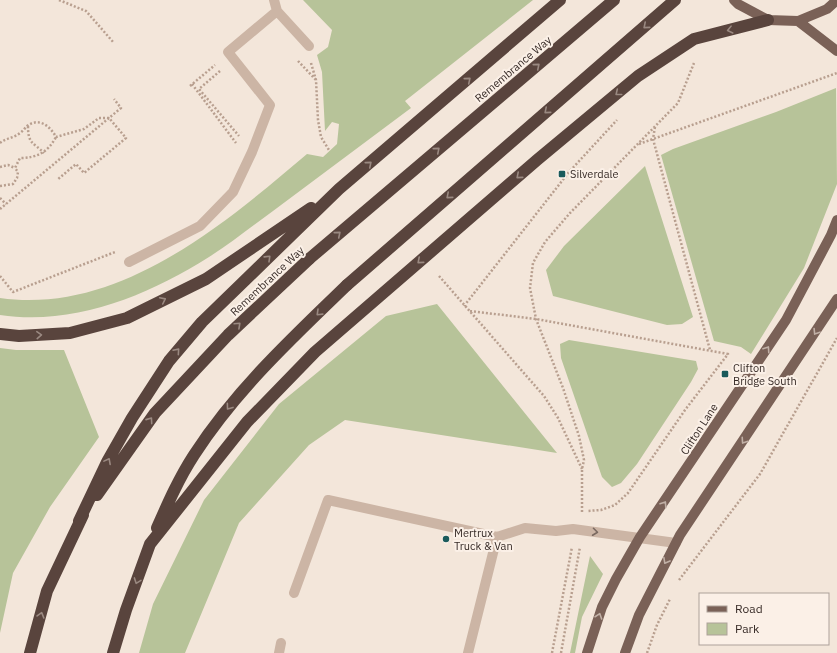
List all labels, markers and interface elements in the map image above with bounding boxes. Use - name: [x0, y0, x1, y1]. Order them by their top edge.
- one-way arrow: [643, 21, 650, 28]
- one-way arrow: [727, 25, 733, 33]
- street label: Remembrance Way: [472, 33, 555, 105]
- one-way arrow: [532, 63, 539, 70]
- one-way arrow: [463, 77, 471, 84]
- one-way arrow: [616, 88, 623, 95]
- one-way arrow: [545, 106, 552, 113]
- one-way arrow: [433, 148, 440, 155]
- one-way arrow: [364, 161, 371, 168]
- place label: Silverdale: [570, 167, 619, 181]
- marker: Silverdale: [557, 169, 567, 179]
- one-way arrow: [516, 171, 523, 178]
- one-way arrow: [447, 192, 454, 199]
- one-way arrow: [334, 232, 341, 239]
- street label: Remembrance Way: [227, 243, 307, 319]
- one-way arrow: [263, 255, 271, 263]
- one-way arrow: [418, 256, 425, 263]
- one-way arrow: [158, 297, 166, 305]
- one-way arrow: [316, 308, 324, 315]
- one-way arrow: [233, 323, 241, 330]
- one-way arrow: [814, 328, 821, 335]
- one-way arrow: [36, 331, 42, 339]
- one-way arrow: [762, 346, 769, 353]
- one-way arrow: [173, 348, 180, 356]
- place label: Clifton Bridge South: [733, 361, 797, 388]
- marker: Clifton Bridge South: [720, 369, 730, 379]
- street label: Clifton Lane: [677, 401, 721, 457]
- one-way arrow: [227, 402, 234, 409]
- one-way arrow: [145, 418, 152, 425]
- one-way arrow: [742, 437, 749, 444]
- one-way arrow: [103, 457, 110, 465]
- one-way arrow: [659, 501, 666, 508]
- place label: Mertrux Truck & Van: [454, 526, 513, 553]
- one-way arrow: [592, 527, 598, 536]
- marker: Mertrux Truck & Van: [441, 534, 451, 544]
- one-way arrow: [663, 557, 671, 564]
- one-way arrow: [133, 577, 141, 584]
- legend: [699, 593, 829, 645]
- text: Road: [735, 601, 763, 616]
- one-way arrow: [36, 612, 44, 619]
- one-way arrow: [595, 613, 603, 620]
- text: Park: [735, 621, 760, 636]

